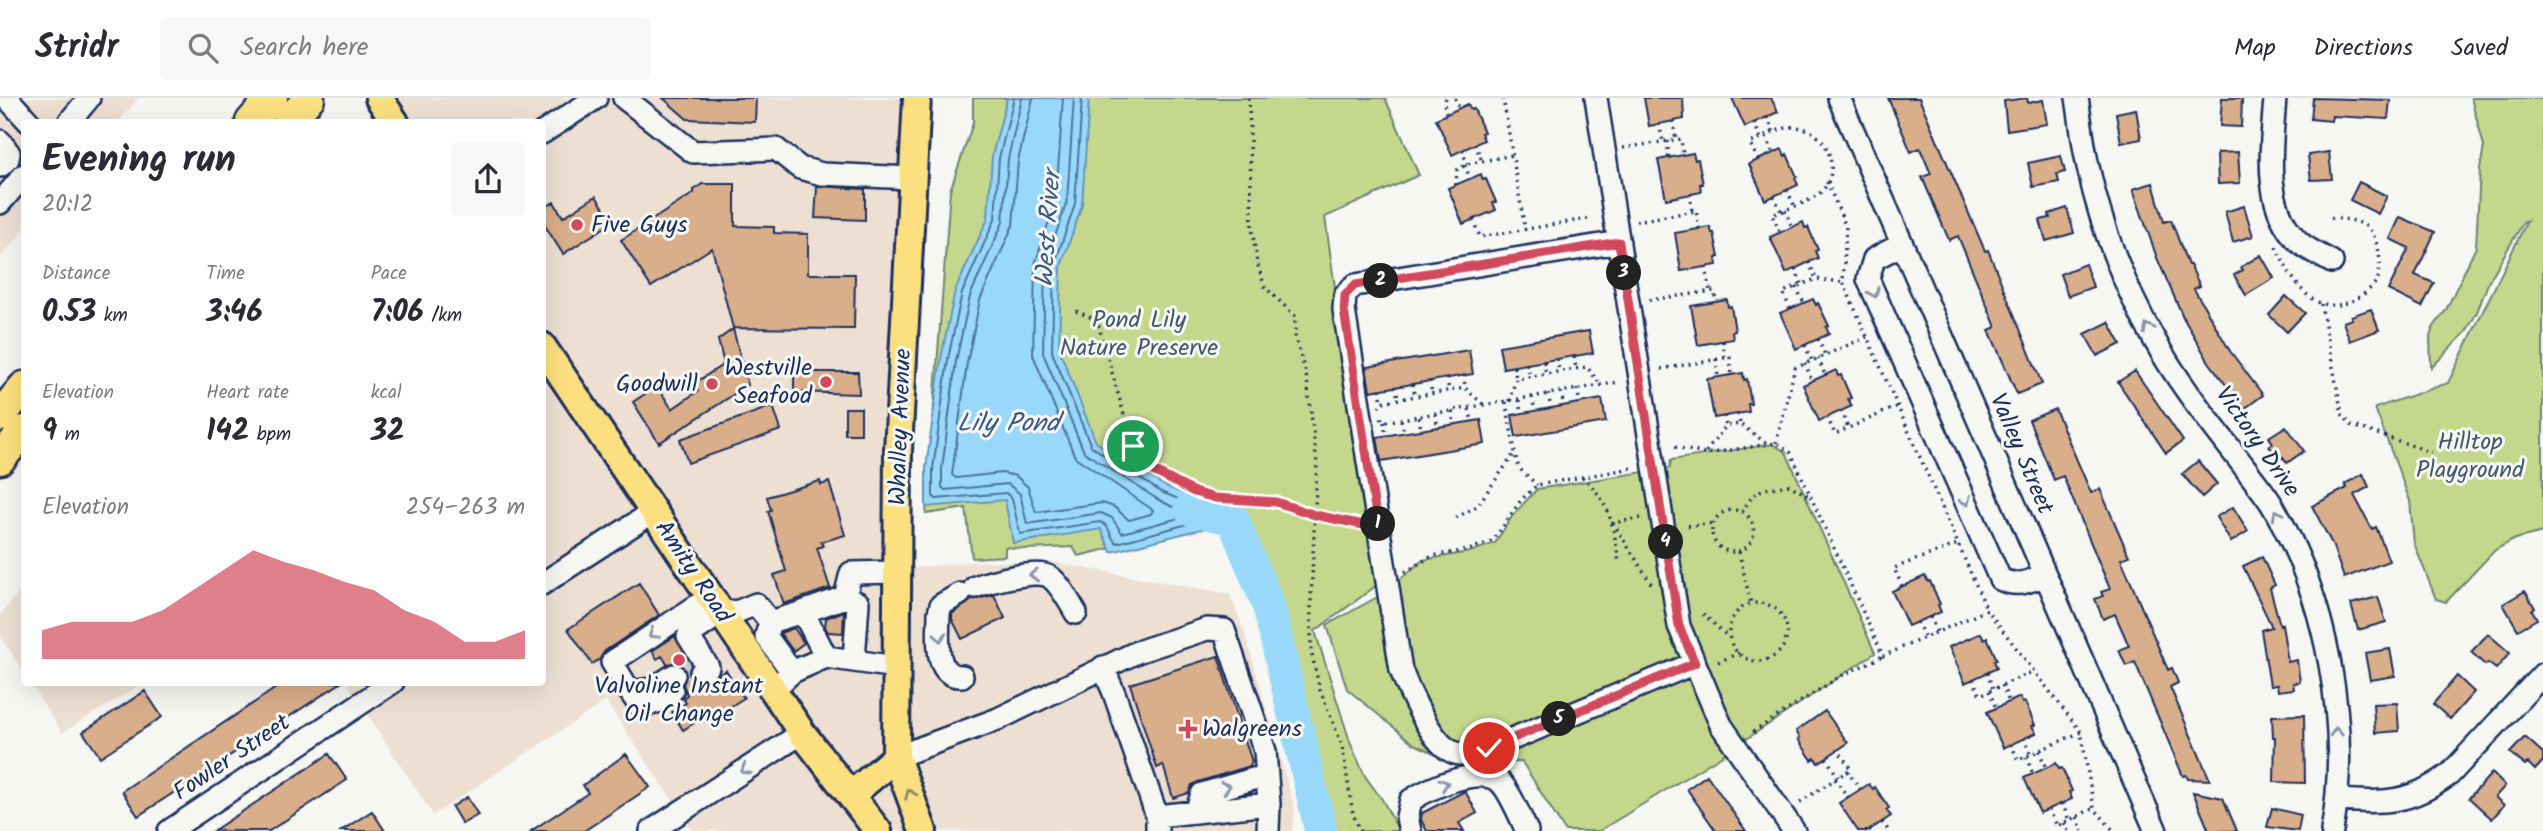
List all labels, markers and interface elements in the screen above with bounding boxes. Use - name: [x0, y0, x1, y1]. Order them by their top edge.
- search box: [160, 17, 650, 80]
- text: Stridr: [35, 22, 118, 75]
- text: Search here: [240, 27, 369, 69]
- icon: search: [184, 29, 222, 67]
- text: Map: [2234, 29, 2276, 68]
- text: Directions: [2314, 29, 2413, 68]
- text: Saved: [2451, 29, 2508, 68]
- text: Evening run: [42, 131, 236, 191]
- button: share: [451, 142, 525, 216]
- water label: West River: [1024, 164, 1074, 288]
- text: 20:12: [42, 187, 93, 223]
- place label: Five Guys: [591, 206, 688, 245]
- marker: Five Guys: [569, 217, 585, 233]
- pin: 3: [1606, 256, 1642, 290]
- text: 3: [1618, 257, 1629, 287]
- text: Distance: [42, 259, 110, 289]
- text: Time: [206, 259, 245, 289]
- text: Pace: [371, 259, 407, 289]
- pin: 2: [1364, 264, 1398, 298]
- text: 2: [1375, 265, 1386, 295]
- one-way arrow: [1866, 286, 1880, 298]
- text: 0.53: [42, 289, 96, 337]
- text: 3:46: [206, 289, 263, 337]
- text: 7:06: [371, 289, 424, 337]
- text: km: [96, 301, 128, 331]
- text: /km: [424, 301, 462, 331]
- park label: Pond Lily Nature Preserve: [1060, 301, 1218, 368]
- one-way arrow: [2142, 322, 2156, 335]
- street label: Whalley Avenue: [879, 348, 923, 506]
- place label: Westville Seafood: [725, 349, 813, 416]
- place label: Goodwill: [616, 365, 698, 404]
- marker: Westville Seafood: [818, 374, 834, 390]
- marker: Goodwill: [704, 376, 720, 392]
- text: Elevation: [42, 378, 114, 408]
- text: Heart rate: [206, 378, 289, 408]
- text: kcal: [371, 378, 402, 408]
- street label: Victory Drive: [2204, 378, 2310, 506]
- street label: Valley Street: [1978, 387, 2064, 521]
- water label: Lily Pond: [957, 403, 1065, 445]
- text: 9: [42, 408, 57, 456]
- text: 142: [206, 408, 249, 456]
- text: 32: [371, 408, 405, 456]
- pin: [1103, 416, 1163, 476]
- text: m: [57, 420, 80, 450]
- text: bpm: [249, 420, 291, 450]
- park label: Hilltop Playground: [2416, 423, 2525, 490]
- icon: arrive: [1114, 427, 1152, 465]
- text: Elevation: [42, 490, 129, 526]
- text: 254–263 m: [406, 490, 525, 526]
- one-way arrow: [1958, 494, 1972, 506]
- pin: 1: [1360, 506, 1396, 542]
- text: 1: [1375, 508, 1380, 538]
- one-way arrow: [2271, 509, 2285, 522]
- street label: Amity Road: [644, 512, 743, 633]
- pin: 4: [1648, 524, 1684, 560]
- text: 4: [1660, 526, 1671, 556]
- one-way arrow: [1028, 568, 1039, 583]
- one-way arrow: [648, 626, 661, 639]
- one-way arrow: [932, 631, 947, 642]
- marker: Valvoline Instant Oil Change: [671, 652, 687, 668]
- place label: Valvoline Instant Oil Change: [595, 667, 764, 734]
- pin: 5: [1542, 702, 1576, 736]
- text: 5: [1554, 703, 1563, 733]
- street label: Fowler Street: [165, 704, 299, 812]
- place label: Walgreens: [1202, 710, 1302, 749]
- pin: [1459, 718, 1519, 778]
- marker: Walgreens: [1180, 721, 1196, 737]
- one-way arrow: [2329, 726, 2344, 737]
- icon: check: [1470, 729, 1508, 767]
- one-way arrow: [740, 762, 753, 774]
- one-way arrow: [1437, 778, 1449, 793]
- one-way arrow: [1219, 781, 1231, 796]
- one-way arrow: [905, 788, 919, 800]

